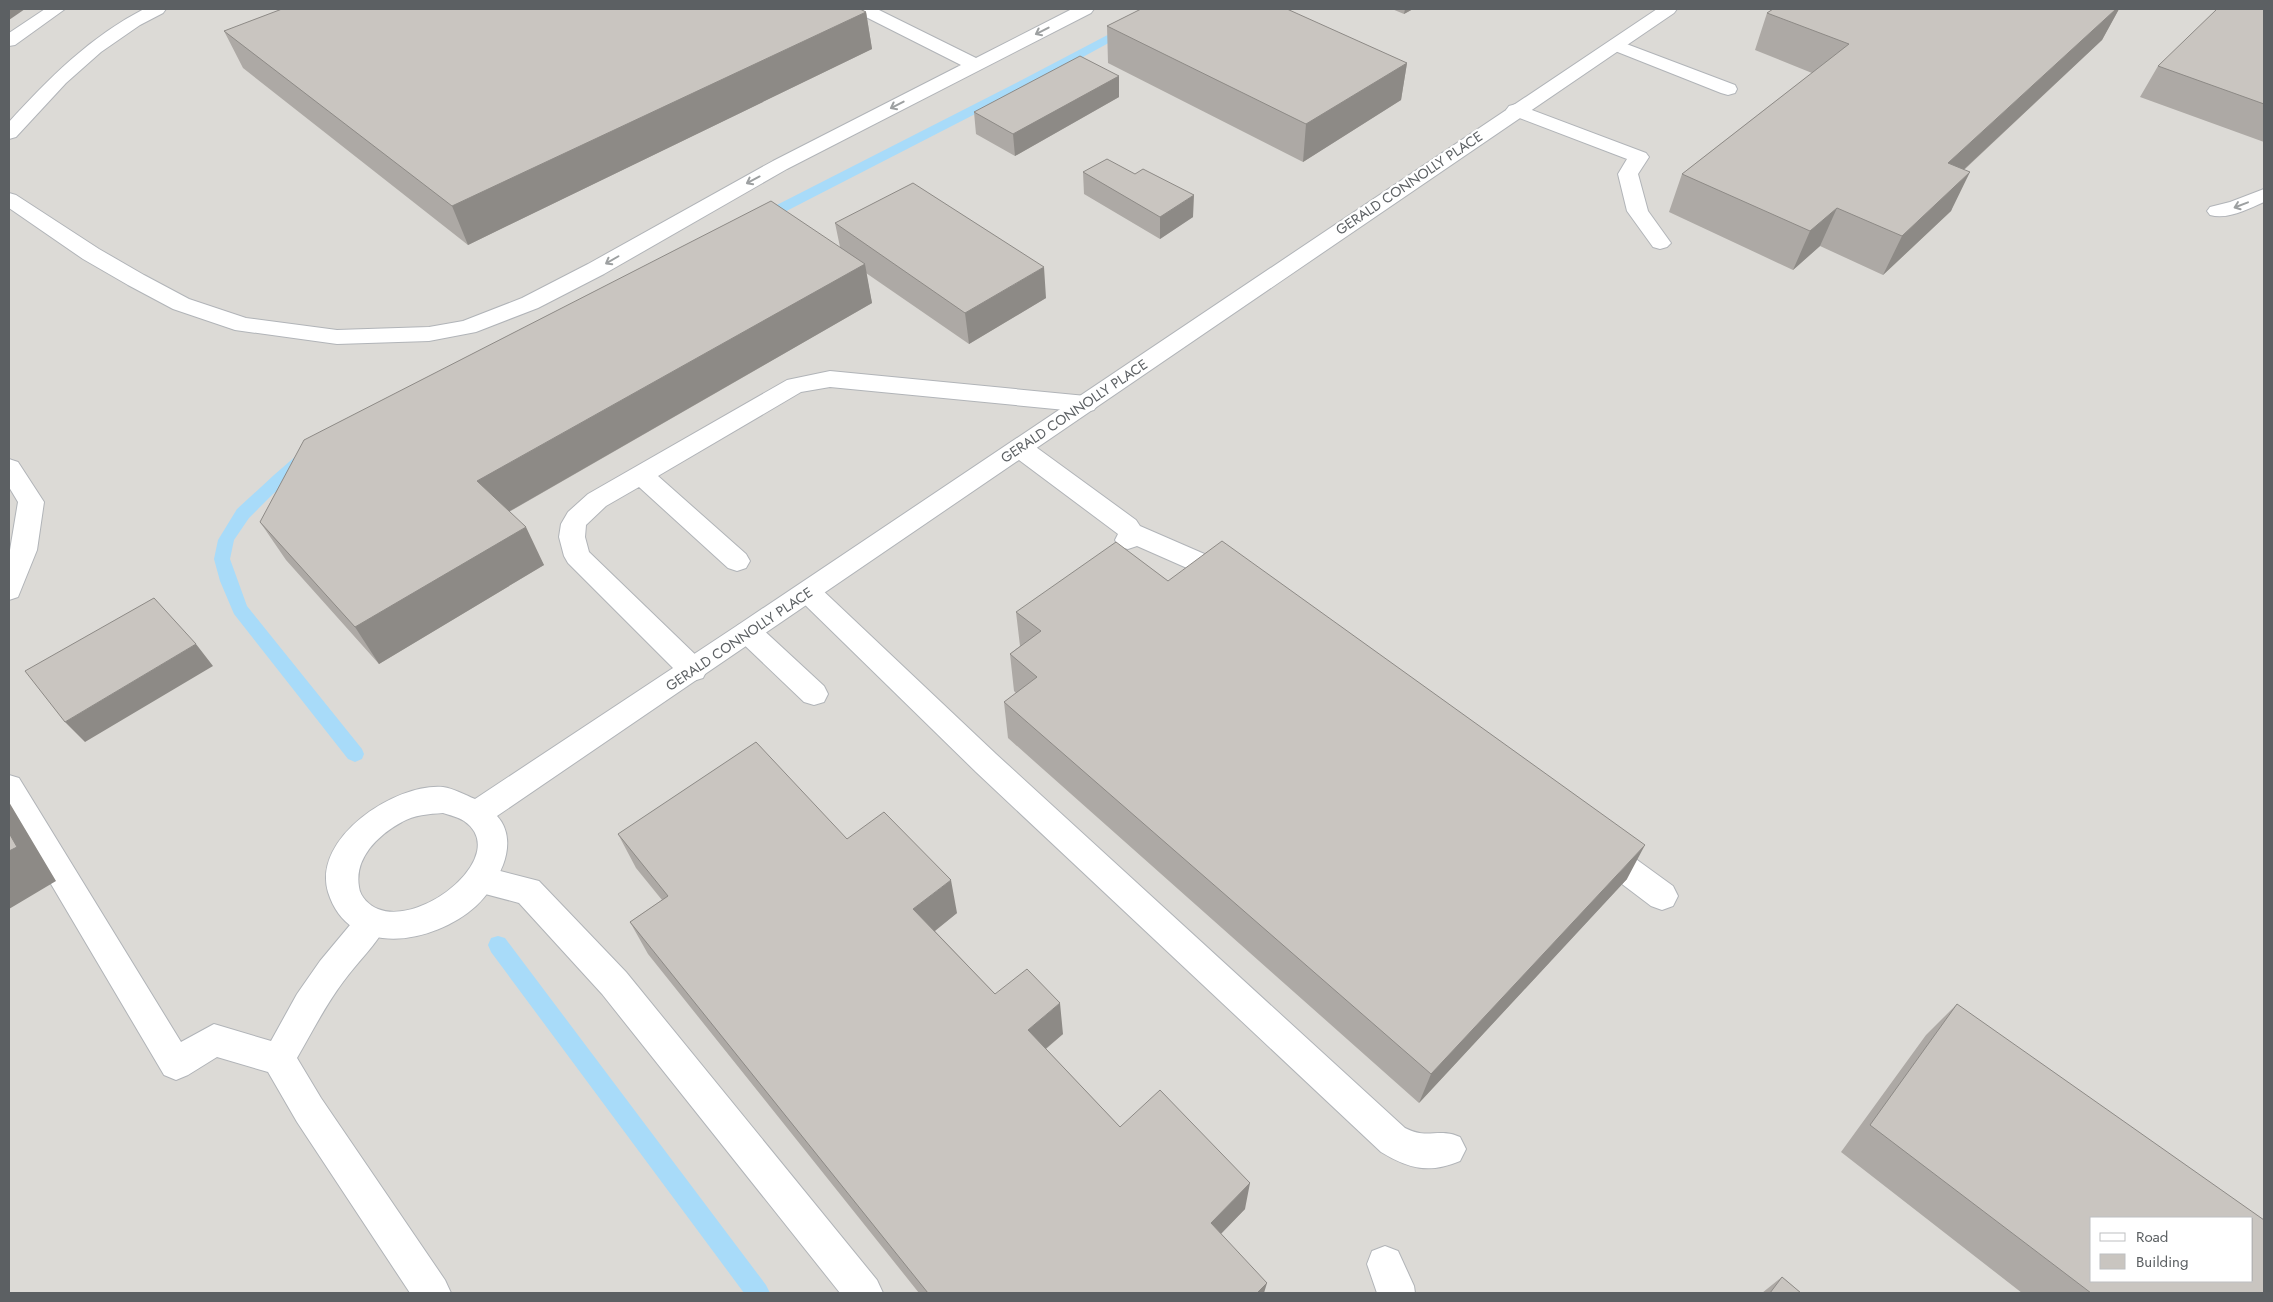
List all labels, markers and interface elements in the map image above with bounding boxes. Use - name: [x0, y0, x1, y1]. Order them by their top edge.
- one-way arrow: [1035, 27, 1050, 36]
- one-way arrow: [890, 100, 905, 110]
- street label: GERALD CONNOLLY PLACE: [1332, 126, 1486, 240]
- one-way arrow: [746, 176, 761, 185]
- one-way arrow: [2234, 200, 2249, 210]
- one-way arrow: [604, 255, 619, 265]
- street label: GERALD CONNOLLY PLACE: [997, 354, 1151, 468]
- street label: GERALD CONNOLLY PLACE: [662, 582, 816, 696]
- legend: [2090, 1217, 2253, 1282]
- text: Road: [2136, 1226, 2168, 1248]
- text: Building: [2136, 1251, 2188, 1273]

